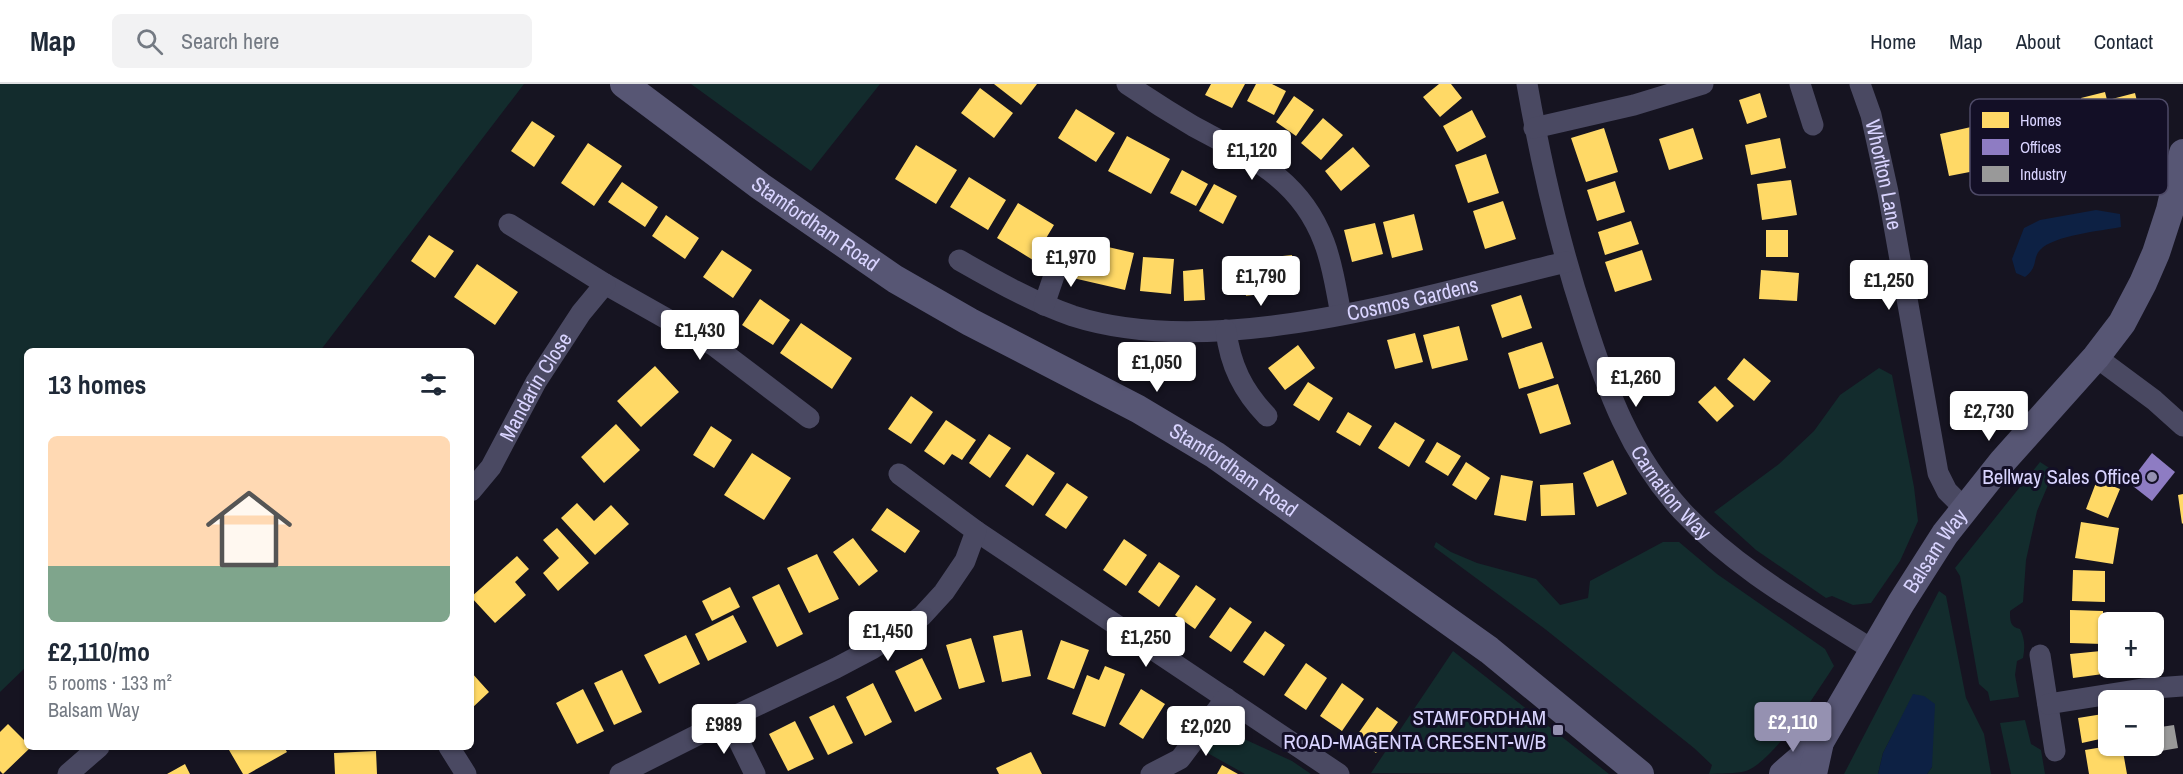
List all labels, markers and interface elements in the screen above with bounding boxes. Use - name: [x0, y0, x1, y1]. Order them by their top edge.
- search box: [112, 14, 532, 68]
- text: Map: [30, 22, 76, 60]
- icon: search: [133, 25, 166, 58]
- text: Search here: [181, 26, 279, 56]
- text: Home: [1870, 27, 1916, 56]
- text: Map: [1949, 27, 1983, 56]
- text: About: [2016, 27, 2061, 56]
- text: Contact: [2094, 27, 2153, 56]
- legend: [1970, 99, 2168, 195]
- text: Homes: [2020, 109, 2062, 131]
- street label: Whorlton Lane: [1858, 117, 1909, 232]
- pin: £1,120: [1203, 130, 1301, 181]
- text: £1,120: [1227, 136, 1277, 163]
- text: Offices: [2020, 136, 2061, 158]
- text: Industry: [2020, 163, 2067, 185]
- street label: Stamfordham Road: [745, 169, 885, 278]
- pin: £1,970: [1022, 237, 1120, 288]
- text: £1,970: [1046, 243, 1096, 270]
- pin: £1,790: [1212, 256, 1310, 307]
- pin: £1,250: [1840, 260, 1938, 311]
- text: £1,790: [1236, 262, 1286, 289]
- text: £1,250: [1864, 266, 1914, 293]
- street label: Cosmos Gardens: [1344, 269, 1481, 328]
- pin: £1,430: [651, 310, 749, 361]
- text: £1,430: [675, 316, 725, 343]
- street label: Mandarin Close: [492, 327, 579, 446]
- pin: £1,050: [1108, 342, 1206, 393]
- text: £1,050: [1132, 348, 1182, 375]
- pin: £1,260: [1587, 357, 1685, 408]
- text: £1,260: [1611, 363, 1661, 390]
- text: 13 homes: [48, 367, 146, 402]
- icon: filters: [417, 368, 450, 401]
- pin: £2,730: [1940, 391, 2038, 442]
- text: £2,730: [1964, 397, 2014, 424]
- street label: Stamfordham Road: [1164, 416, 1304, 523]
- street label: Carnation Way: [1624, 440, 1718, 547]
- place label: Bellway Sales Office: [1982, 462, 2140, 491]
- marker: Bellway Sales Office: [2145, 470, 2159, 484]
- icon: home: [195, 475, 303, 583]
- street label: Balsam Way: [1896, 502, 1974, 598]
- pin: £1,450: [839, 611, 937, 662]
- map controls: [2098, 612, 2164, 756]
- button: +: [2098, 612, 2164, 678]
- text: £1,450: [863, 617, 913, 644]
- pin: £1,250: [1097, 617, 1195, 668]
- text: £1,250: [1121, 623, 1171, 650]
- text: £2,110/mo: [48, 634, 150, 669]
- text: 5 rooms · 133 m²: [48, 669, 172, 696]
- button: −: [2098, 690, 2164, 756]
- text: Balsam Way: [48, 696, 139, 723]
- pin: £2,110: [1744, 702, 1842, 753]
- place label: STAMFORDHAM ROAD-MAGENTA CRESENT-W/B: [1283, 703, 1546, 756]
- pin: £989: [688, 704, 760, 755]
- pin: £2,020: [1157, 706, 1255, 757]
- text: £2,110: [1768, 708, 1818, 735]
- text: £989: [706, 710, 742, 737]
- text: £2,020: [1181, 712, 1231, 739]
- marker: STAMFORDHAM ROAD-MAGENTA CRESENT-W/B: [1551, 723, 1565, 737]

